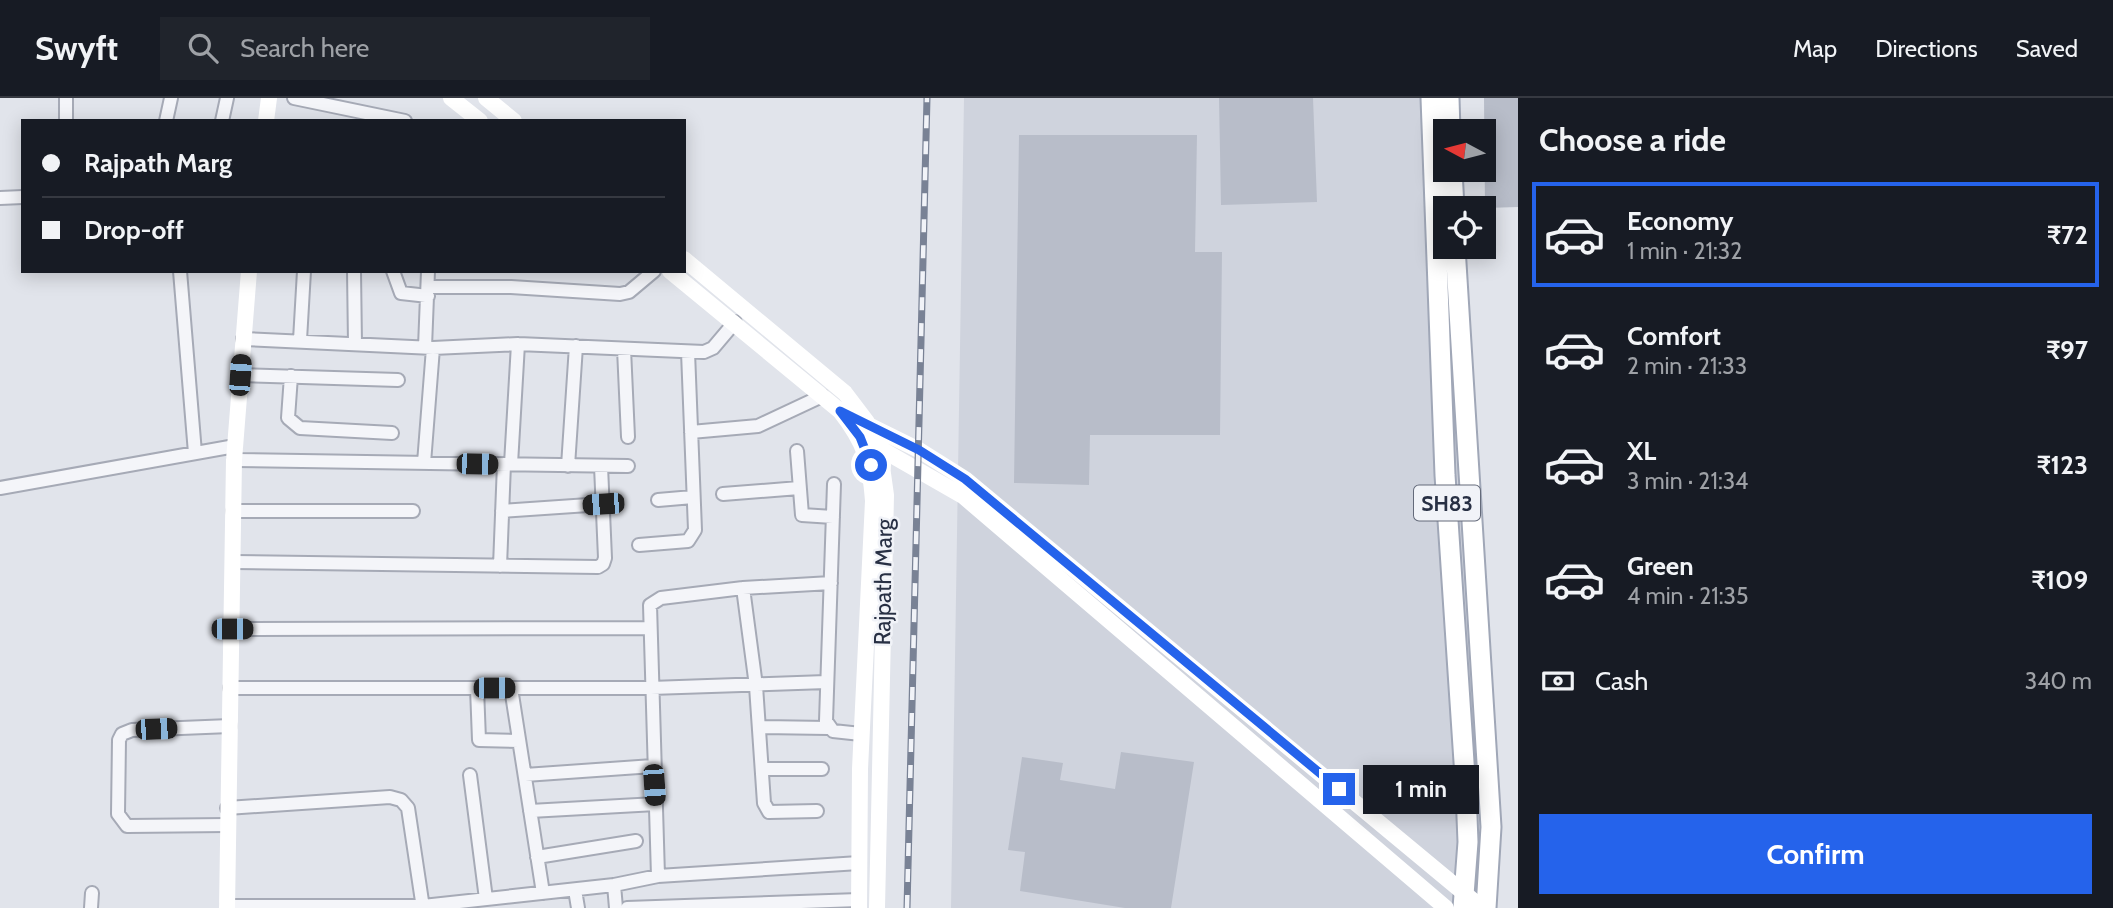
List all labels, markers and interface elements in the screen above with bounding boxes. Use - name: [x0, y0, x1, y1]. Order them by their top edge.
- search box: [160, 17, 650, 80]
- text: Swyft: [35, 28, 118, 68]
- icon: search: [184, 29, 222, 67]
- text: Search here: [240, 32, 369, 64]
- text: Map: [1793, 34, 1837, 63]
- text: Directions: [1875, 34, 1978, 63]
- text: Saved: [2016, 34, 2078, 63]
- north arrow: [1433, 119, 1496, 182]
- map controls: [1433, 119, 1496, 259]
- text: Choose a ride: [1539, 120, 1726, 159]
- text: Rajpath Marg: [84, 147, 232, 179]
- button: locate: [1433, 196, 1496, 259]
- icon: car: [1543, 203, 1606, 266]
- text: Economy: [1627, 205, 1733, 237]
- text: Drop-off: [84, 214, 184, 246]
- text: ₹72: [2047, 219, 2088, 251]
- text: 1 min · 21:32: [1627, 237, 1742, 265]
- icon: car: [1543, 318, 1606, 381]
- text: Comfort: [1627, 320, 1721, 352]
- text: ₹97: [2046, 334, 2088, 366]
- text: 2 min · 21:33: [1627, 352, 1747, 380]
- car: [229, 353, 252, 397]
- icon: car: [1543, 433, 1606, 496]
- text: XL: [1627, 435, 1656, 467]
- route start: [855, 449, 887, 481]
- text: ₹123: [2036, 449, 2088, 481]
- car: [456, 453, 499, 475]
- text: 3 min · 21:34: [1627, 467, 1748, 495]
- road number: SH83: [1414, 486, 1480, 520]
- car: [582, 492, 625, 516]
- street label: Rajpath Marg: [868, 518, 898, 646]
- icon: car: [1543, 548, 1606, 611]
- text: Green: [1627, 550, 1694, 582]
- text: ₹109: [2031, 564, 2088, 596]
- text: 4 min · 21:35: [1627, 582, 1748, 610]
- car: [212, 619, 254, 640]
- icon: cash: [1539, 662, 1577, 700]
- text: Cash: [1595, 665, 1648, 697]
- text: 340 m: [2025, 667, 2092, 695]
- car: [474, 678, 516, 699]
- car: [135, 718, 178, 740]
- car: [643, 763, 666, 807]
- callout: 1 min: [1364, 764, 1479, 814]
- route end: [1323, 773, 1355, 805]
- text: 1 min: [1395, 775, 1447, 803]
- button: Confirm: [1539, 814, 2092, 894]

